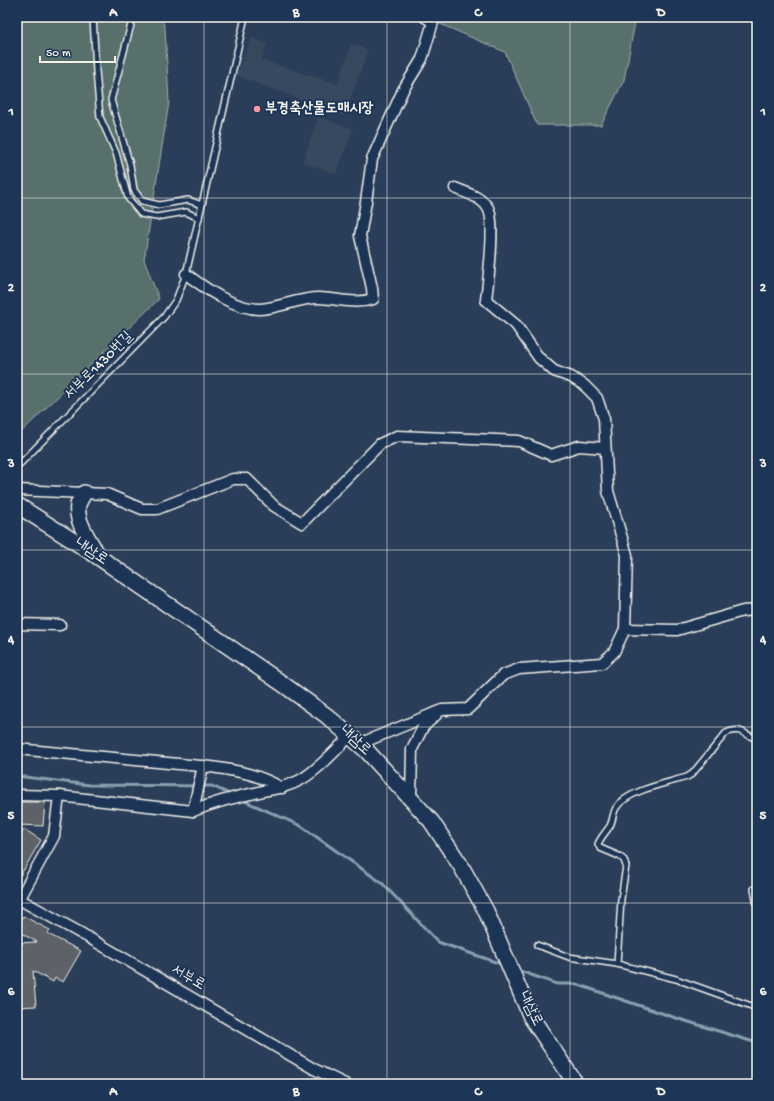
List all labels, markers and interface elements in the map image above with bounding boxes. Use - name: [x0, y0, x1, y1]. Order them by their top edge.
- text: A: [108, 6, 118, 21]
- text: B: [292, 6, 301, 21]
- text: C: [473, 6, 483, 21]
- text: D: [656, 6, 666, 21]
- scale bar: [40, 38, 115, 64]
- text: 50 m: [46, 47, 71, 61]
- place label: 부경축산물도매시장: [265, 100, 374, 118]
- marker: 부경축산물도매시장: [252, 104, 262, 114]
- text: 1: [7, 105, 14, 120]
- text: 1: [759, 105, 766, 120]
- text: 2: [8, 281, 15, 296]
- text: 2: [760, 281, 767, 296]
- street label: 서부로1430번길: [61, 328, 137, 404]
- text: 3: [7, 457, 15, 472]
- text: 3: [759, 457, 767, 472]
- street label: 내삼로: [71, 535, 111, 569]
- text: 4: [7, 633, 15, 648]
- text: 4: [759, 633, 767, 648]
- street label: 내삼로: [336, 722, 374, 760]
- text: 5: [8, 809, 15, 824]
- text: 5: [760, 809, 767, 824]
- street label: 서부로: [168, 961, 208, 995]
- text: 6: [8, 985, 15, 1000]
- text: 6: [760, 985, 767, 1000]
- street label: 내삼로: [514, 989, 546, 1029]
- text: A: [108, 1085, 118, 1100]
- text: B: [292, 1085, 301, 1100]
- text: C: [473, 1085, 483, 1100]
- text: D: [656, 1085, 666, 1100]

